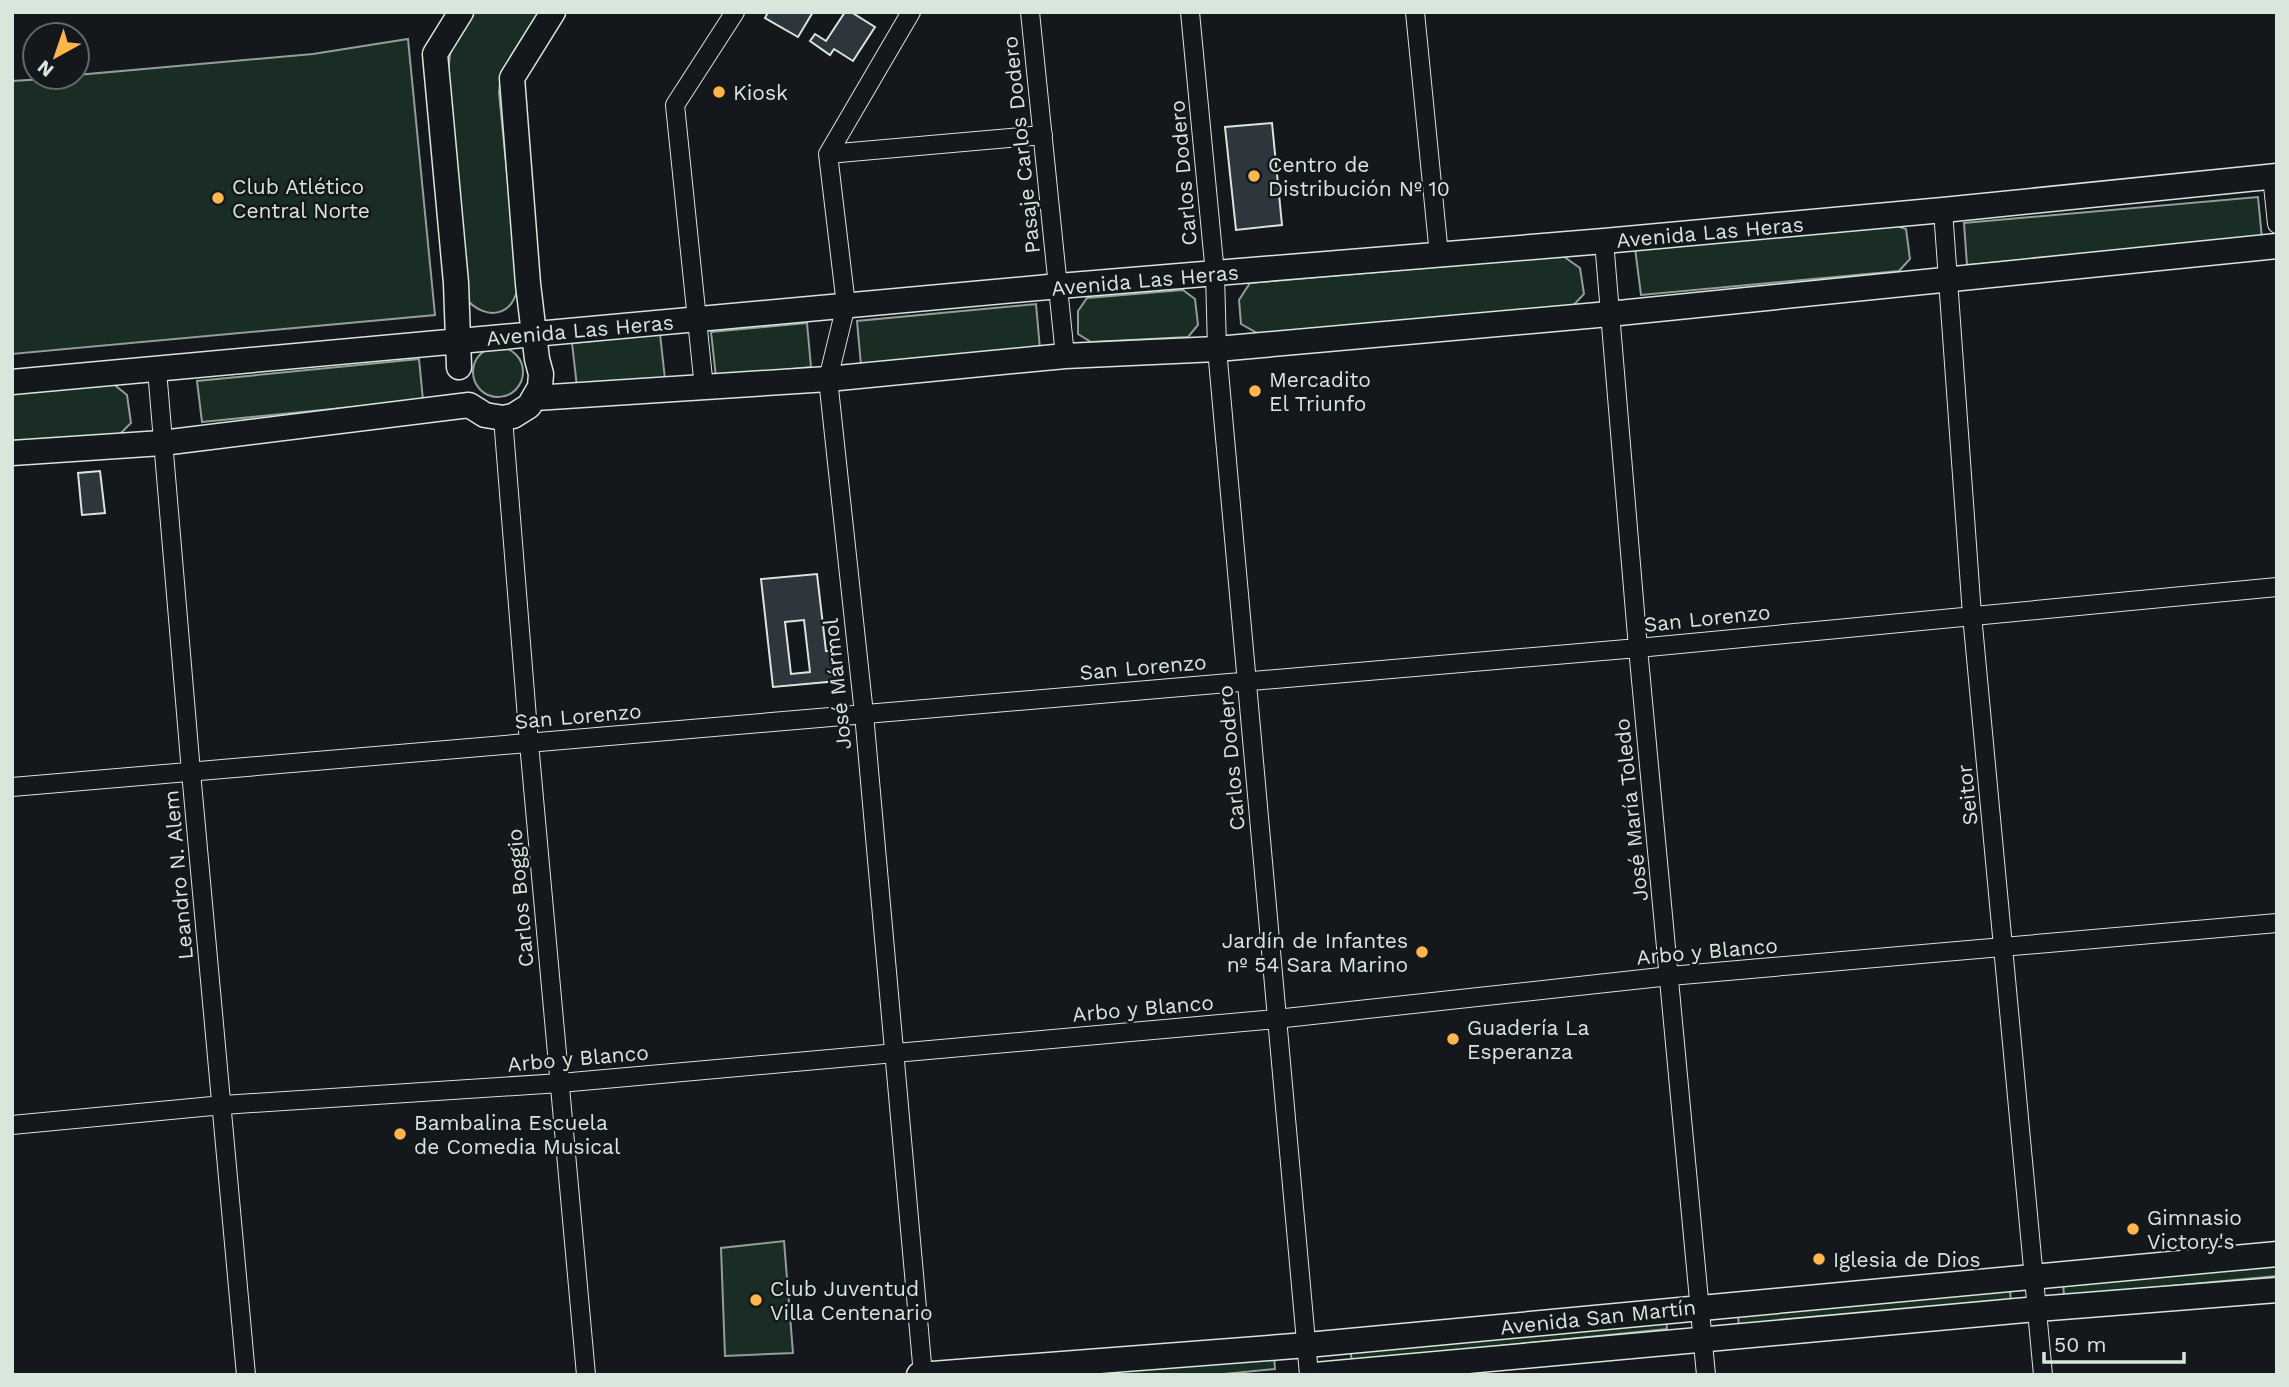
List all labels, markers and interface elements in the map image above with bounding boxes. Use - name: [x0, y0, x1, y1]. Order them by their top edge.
- north arrow: [21, 21, 91, 91]
- street label: Pasaje Carlos Dodero: [997, 35, 1045, 255]
- text: N: [33, 55, 58, 82]
- place label: Kiosk: [733, 80, 788, 105]
- marker: Kiosk: [711, 84, 727, 100]
- street label: Carlos Dodero: [1164, 99, 1202, 247]
- place label: Centro de Distribución Nº 10: [1268, 152, 1450, 201]
- marker: Centro de Distribución Nº 10: [1246, 168, 1262, 184]
- place label: Club Atlético Central Norte: [232, 174, 370, 223]
- marker: Club Atlético Central Norte: [210, 190, 226, 206]
- street label: Avenida Las Heras: [1615, 211, 1805, 253]
- street label: Avenida Las Heras: [1050, 259, 1240, 301]
- street label: Avenida Las Heras: [485, 309, 675, 351]
- place label: Mercadito El Triunfo: [1269, 367, 1371, 416]
- marker: Mercadito El Triunfo: [1247, 383, 1263, 399]
- street label: San Lorenzo: [1642, 599, 1772, 637]
- street label: José Mármol: [818, 617, 856, 751]
- street label: San Lorenzo: [1079, 649, 1207, 685]
- street label: Carlos Dodero: [1212, 684, 1250, 832]
- street label: San Lorenzo: [514, 698, 642, 734]
- street label: José María Toledo: [1609, 717, 1653, 903]
- street label: Seitor: [1951, 763, 1983, 827]
- street label: Leandro N. Alem: [158, 789, 198, 961]
- street label: Carlos Boggio: [501, 828, 539, 968]
- place label: Jardín de Infantes nº 54 Sara Marino: [1222, 928, 1408, 977]
- street label: Arbo y Blanco: [1635, 932, 1779, 970]
- marker: Jardín de Infantes nº 54 Sara Marino: [1414, 944, 1430, 960]
- street label: Arbo y Blanco: [1071, 989, 1215, 1027]
- place label: Guadería La Esperanza: [1467, 1015, 1590, 1064]
- marker: Guadería La Esperanza: [1445, 1031, 1461, 1047]
- street label: Arbo y Blanco: [506, 1039, 650, 1077]
- place label: Bambalina Escuela de Comedia Musical: [414, 1110, 621, 1159]
- marker: Bambalina Escuela de Comedia Musical: [392, 1126, 408, 1142]
- place label: Gimnasio Victory's: [2147, 1205, 2242, 1254]
- marker: Gimnasio Victory's: [2125, 1221, 2141, 1237]
- place label: Iglesia de Dios: [1833, 1247, 1981, 1272]
- marker: Iglesia de Dios: [1811, 1251, 1827, 1267]
- place label: Club Juventud Villa Centenario: [770, 1276, 933, 1325]
- marker: Club Juventud Villa Centenario: [748, 1292, 764, 1308]
- street label: Avenida San Martín: [1499, 1294, 1697, 1340]
- scale bar: [2044, 1320, 2184, 1364]
- text: 50 m: [2054, 1332, 2106, 1357]

